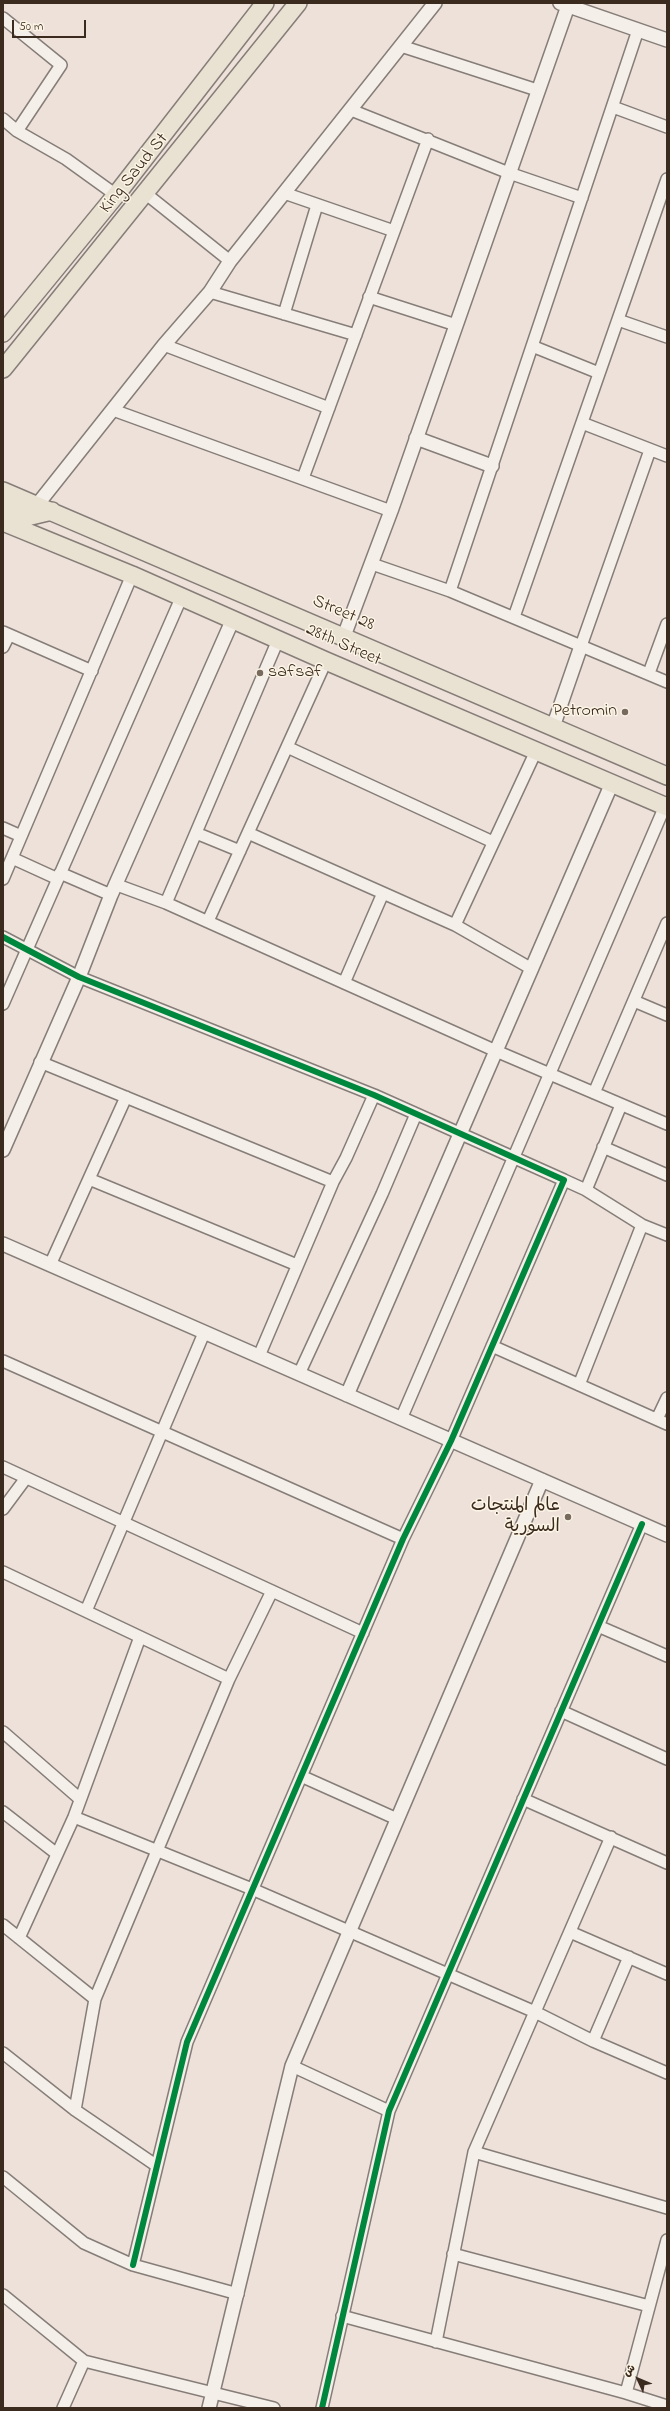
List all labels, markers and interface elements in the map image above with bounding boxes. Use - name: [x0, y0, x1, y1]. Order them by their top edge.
- scale bar: [14, 12, 88, 38]
- text: 50 m: [19, 18, 43, 36]
- street label: King Saud St: [96, 129, 174, 219]
- street label: Street 28: [309, 591, 377, 637]
- street label: 28th Street: [302, 620, 384, 672]
- place label: safsaf: [268, 662, 322, 684]
- marker: safsaf: [255, 668, 265, 678]
- place label: Petromin: [553, 701, 617, 723]
- marker: Petromin: [620, 707, 630, 717]
- place label: عالم المنتجات السورية: [471, 1496, 560, 1538]
- marker: عالم المنتجات السورية: [563, 1512, 573, 1522]
- north arrow: [618, 2359, 658, 2399]
- text: ش: [619, 2361, 639, 2381]

